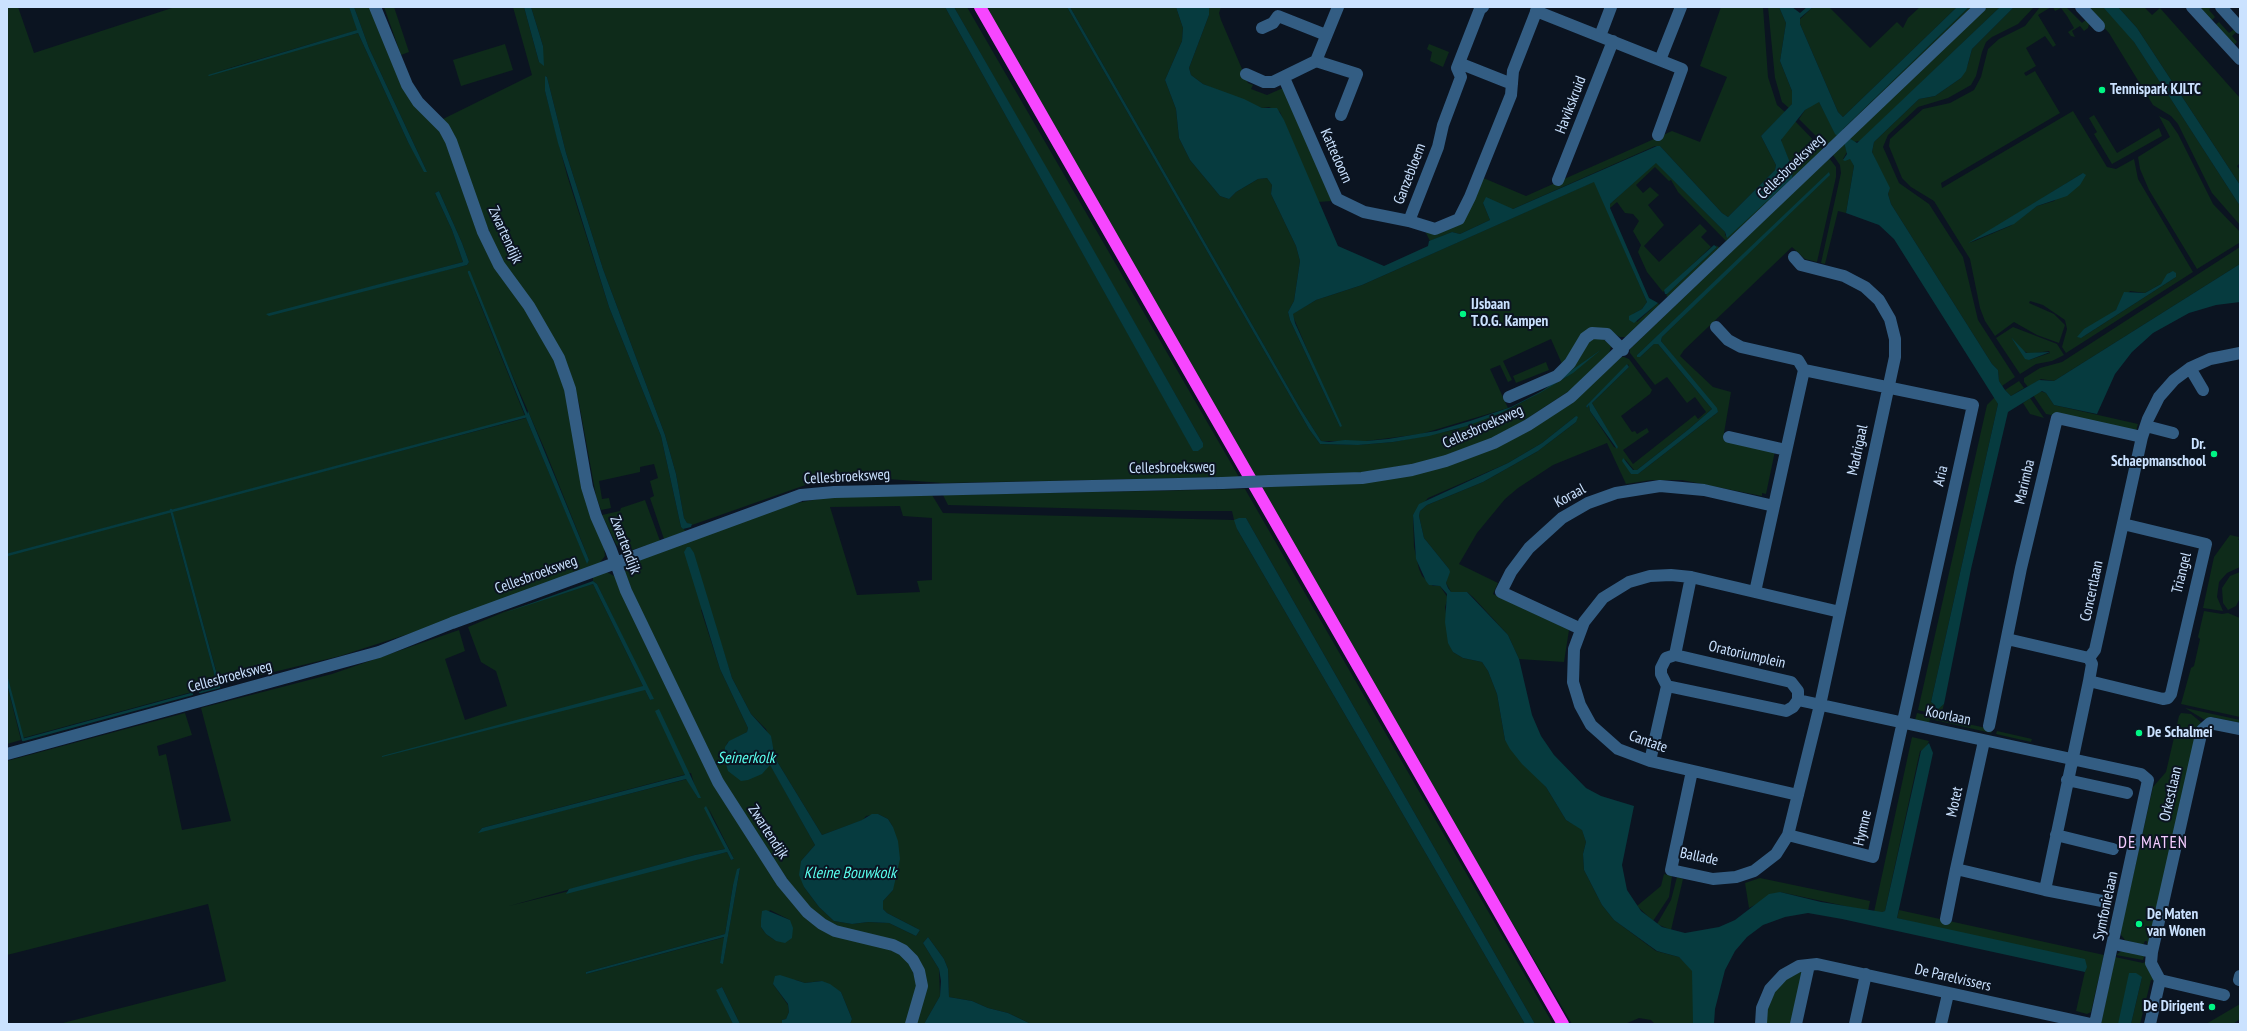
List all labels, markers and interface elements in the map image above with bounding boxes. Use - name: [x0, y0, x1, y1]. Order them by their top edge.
- street label: Havikskruid: [1552, 74, 1590, 136]
- place label: Tennispark KJLTC: [2110, 81, 2201, 99]
- marker: Tennispark KJLTC: [2097, 85, 2107, 95]
- street label: Kattedoorn: [1316, 126, 1356, 186]
- street label: Cellesbroeksweg: [1754, 131, 1828, 203]
- street label: Ganzebloem: [1390, 141, 1430, 207]
- street label: Zwartendijk: [484, 203, 526, 267]
- place label: IJsbaan T.O.G. Kampen: [1471, 296, 1548, 331]
- marker: IJsbaan T.O.G. Kampen: [1458, 309, 1468, 319]
- street label: Cellesbroeksweg: [1440, 401, 1526, 453]
- street label: Madrigaal: [1844, 423, 1872, 477]
- place label: Dr. Schaepmanschool: [2111, 436, 2206, 471]
- marker: Dr. Schaepmanschool: [2209, 449, 2219, 459]
- street label: Cellesbroeksweg: [1129, 458, 1215, 478]
- street label: Marimba: [2011, 458, 2039, 506]
- street label: Aria: [1930, 464, 1952, 488]
- street label: Cellesbroeksweg: [803, 466, 891, 488]
- street label: Koraal: [1551, 480, 1589, 512]
- street label: Zwartendijk: [606, 513, 644, 577]
- street label: Triangel: [2168, 551, 2196, 595]
- street label: Cellesbroeksweg: [492, 552, 580, 598]
- street label: Concertlaan: [2077, 559, 2107, 623]
- street label: Oratoriumplein: [1707, 637, 1787, 673]
- street label: Cellesbroeksweg: [186, 657, 274, 697]
- street label: Koorlaan: [1924, 702, 1972, 730]
- place label: De Schalmei: [2147, 724, 2213, 742]
- street label: Cantate: [1626, 727, 1670, 757]
- marker: De Schalmei: [2134, 728, 2144, 738]
- water label: Seinerkolk: [717, 748, 775, 768]
- street label: Orkestlaan: [2156, 765, 2186, 823]
- street label: Motet: [1943, 785, 1967, 819]
- street label: Zwartendijk: [744, 801, 792, 863]
- street label: Hymne: [1850, 808, 1876, 848]
- district label: DE MATEN: [2118, 833, 2188, 853]
- street label: Ballade: [1678, 844, 1720, 870]
- water label: Kleine Bouwkolk: [804, 863, 896, 883]
- street label: Symfonielaan: [2090, 870, 2122, 942]
- place label: De Maten van Wonen: [2147, 906, 2206, 941]
- marker: De Maten van Wonen: [2134, 919, 2144, 929]
- street label: De Parelvissers: [1913, 960, 1993, 996]
- place label: De Dirigent: [2143, 998, 2204, 1016]
- marker: De Dirigent: [2207, 1002, 2217, 1012]

